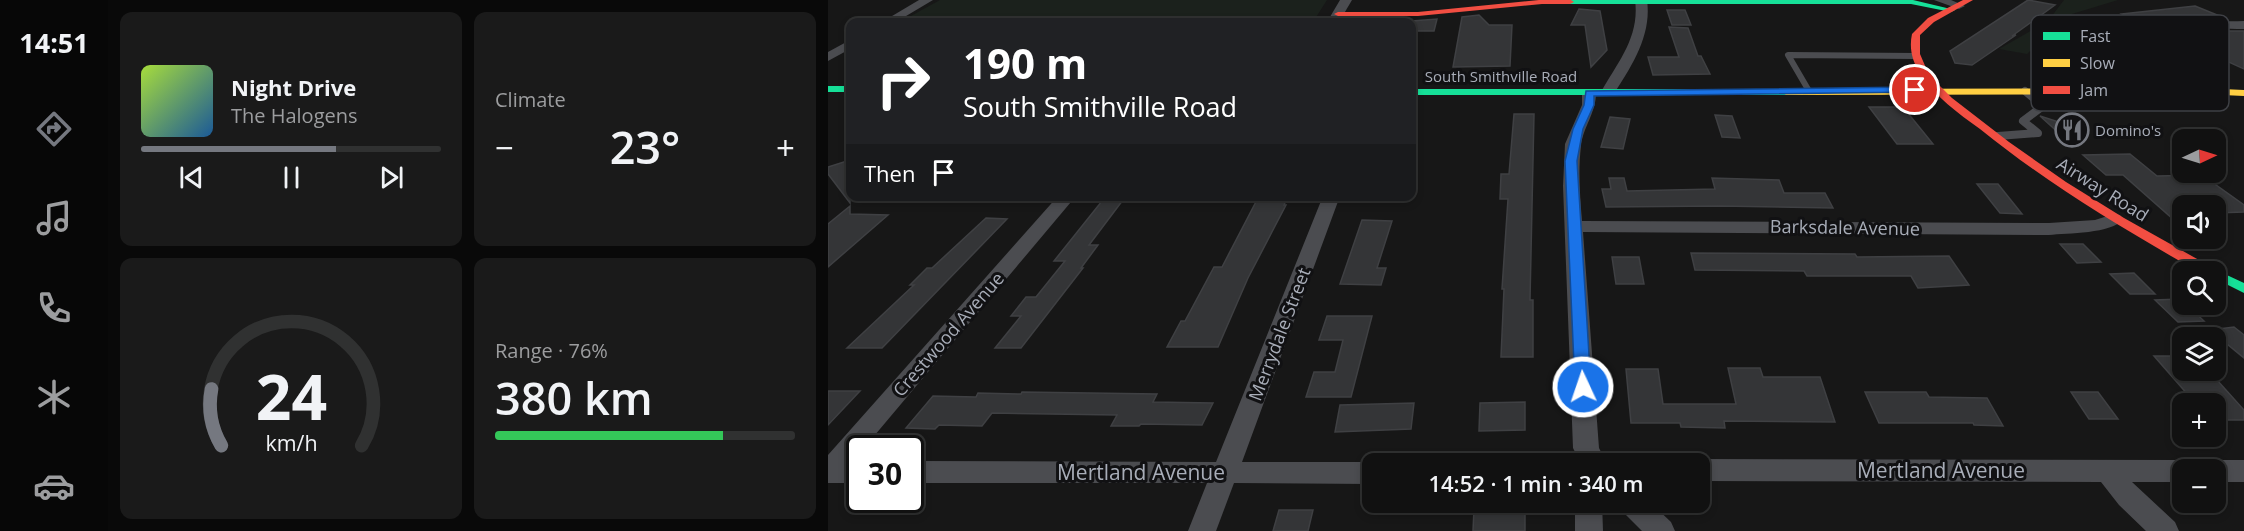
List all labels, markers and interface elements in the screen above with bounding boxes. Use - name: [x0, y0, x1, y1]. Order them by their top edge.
- legend: [2031, 15, 2229, 111]
- text: 14:51: [19, 24, 89, 61]
- text: Fast: [2080, 25, 2111, 47]
- text: 190 m: [963, 34, 1087, 91]
- icon: right: [864, 42, 942, 120]
- text: Slow: [2080, 52, 2115, 74]
- pin: [1889, 64, 1940, 115]
- street label: South Smithville Road: [1425, 66, 1577, 86]
- text: Night Drive: [231, 72, 356, 102]
- icon: arrive: [1898, 73, 1931, 106]
- text: Jam: [2078, 79, 2108, 101]
- text: Climate: [495, 86, 566, 113]
- text: South Smithville Road: [963, 88, 1237, 125]
- text: The Halogens: [231, 102, 358, 129]
- icon: directions: [33, 108, 75, 150]
- restaurant icon: Domino's: [2054, 112, 2090, 148]
- text: 23°: [610, 116, 680, 177]
- place label: Domino's: [2095, 120, 2161, 140]
- text: −: [495, 125, 514, 170]
- text: +: [776, 125, 795, 170]
- north arrow: [2172, 129, 2226, 183]
- map controls: [2172, 129, 2226, 513]
- street label: Airway Road: [2053, 151, 2153, 227]
- icon: arrive: [927, 156, 960, 189]
- text: Then: [864, 158, 915, 188]
- icon: previous: [175, 161, 208, 194]
- icon: pause: [275, 161, 308, 194]
- icon: next: [375, 161, 408, 194]
- button: sound: [2172, 195, 2226, 249]
- icon: music: [33, 197, 75, 239]
- street label: Barksdale Avenue: [1770, 214, 1920, 240]
- button: search: [2172, 261, 2226, 315]
- street label: Merrydale Street: [1243, 264, 1315, 404]
- street label: Crestwood Avenue: [887, 267, 1009, 401]
- icon: phone: [33, 287, 75, 329]
- button: layers: [2172, 327, 2226, 381]
- text: Range · 76%: [495, 337, 608, 364]
- text: 24: [255, 353, 327, 438]
- position arrow: [1551, 355, 1615, 419]
- text: 380 km: [495, 367, 653, 428]
- icon: climate: [33, 376, 75, 418]
- button: +: [2172, 393, 2226, 447]
- text: km/h: [265, 428, 317, 457]
- speed limit sign: 30: [846, 435, 924, 513]
- street label: Mertland Avenue: [1857, 456, 2025, 484]
- street label: Mertland Avenue: [1057, 458, 1225, 486]
- button: −: [2172, 459, 2226, 513]
- icon: car: [33, 465, 75, 507]
- text: 14:52 · 1 min · 340 m: [1428, 468, 1644, 498]

